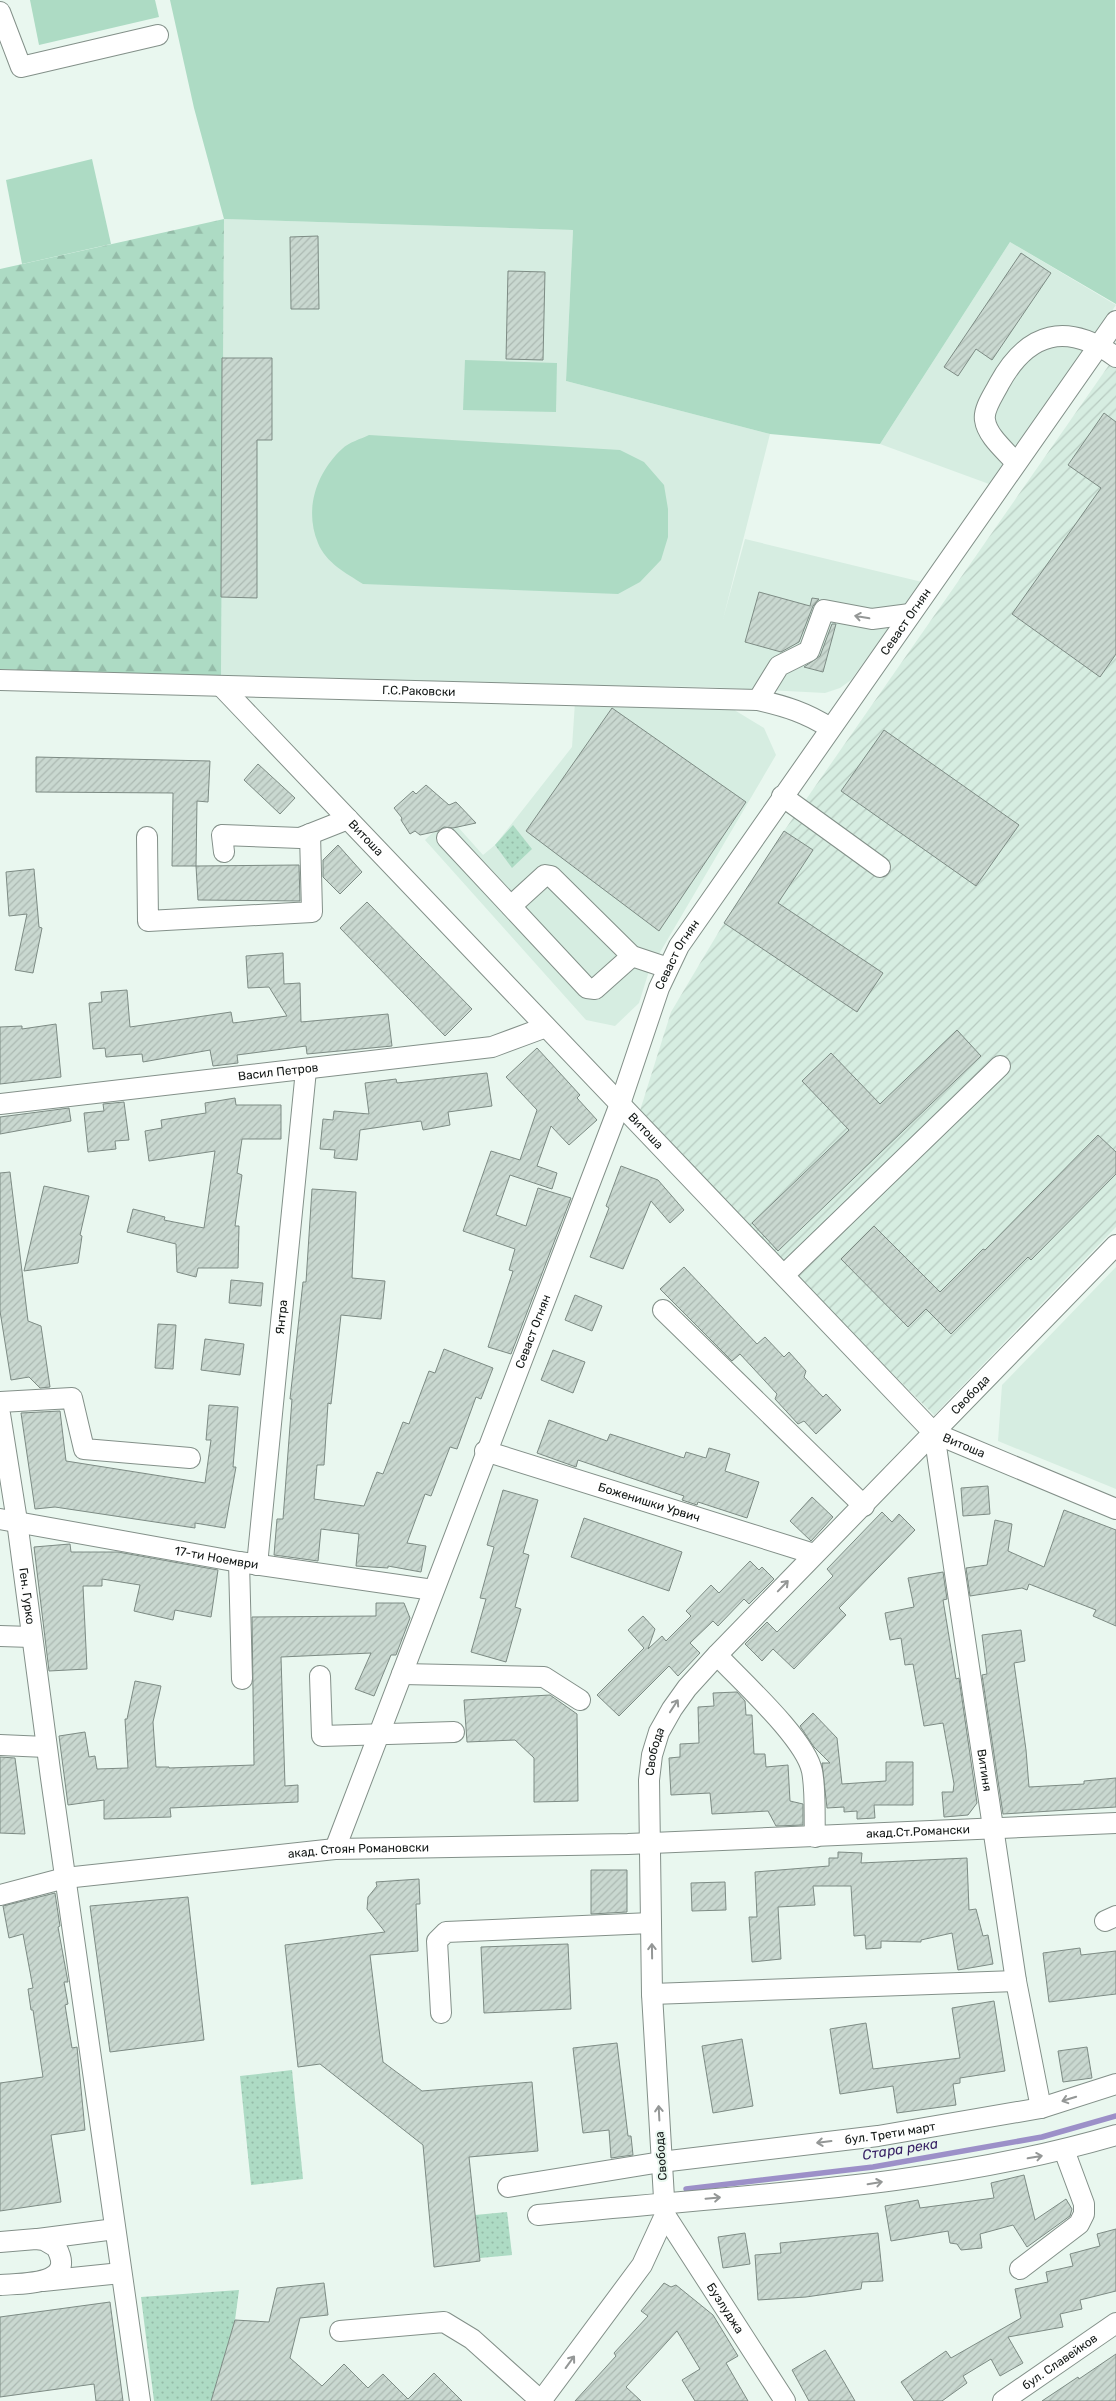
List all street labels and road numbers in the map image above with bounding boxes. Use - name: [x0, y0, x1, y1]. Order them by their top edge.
- street label: Севаст Огнян: [877, 586, 934, 658]
- street label: Г.С.Раковски: [382, 683, 456, 699]
- street label: Витоша: [346, 817, 386, 859]
- street label: Севаст Огнян: [652, 917, 702, 992]
- street label: Васил Петров: [237, 1060, 319, 1083]
- street label: Витоша: [625, 1110, 666, 1152]
- street label: Севаст Огнян: [512, 1293, 553, 1371]
- street label: Янтра: [273, 1299, 290, 1335]
- street label: Свобода: [948, 1372, 992, 1417]
- street label: Витоша: [941, 1430, 987, 1460]
- street label: Боженишки Урвич: [596, 1480, 702, 1525]
- street label: 17-ти Ноември: [174, 1544, 259, 1572]
- street label: Ген. Гурко: [16, 1567, 38, 1625]
- street label: Свобода: [643, 1725, 667, 1776]
- street label: Витиня: [974, 1748, 995, 1792]
- street label: акад.Ст.Романски: [866, 1822, 970, 1841]
- street label: акад. Стоян Романовски: [287, 1840, 429, 1861]
- street label: бул. Трети март: [844, 2119, 937, 2147]
- street label: Свобода: [652, 2131, 670, 2181]
- street label: Бузлуджа: [704, 2280, 747, 2336]
- street label: бул. Славейков: [1019, 2331, 1100, 2393]

